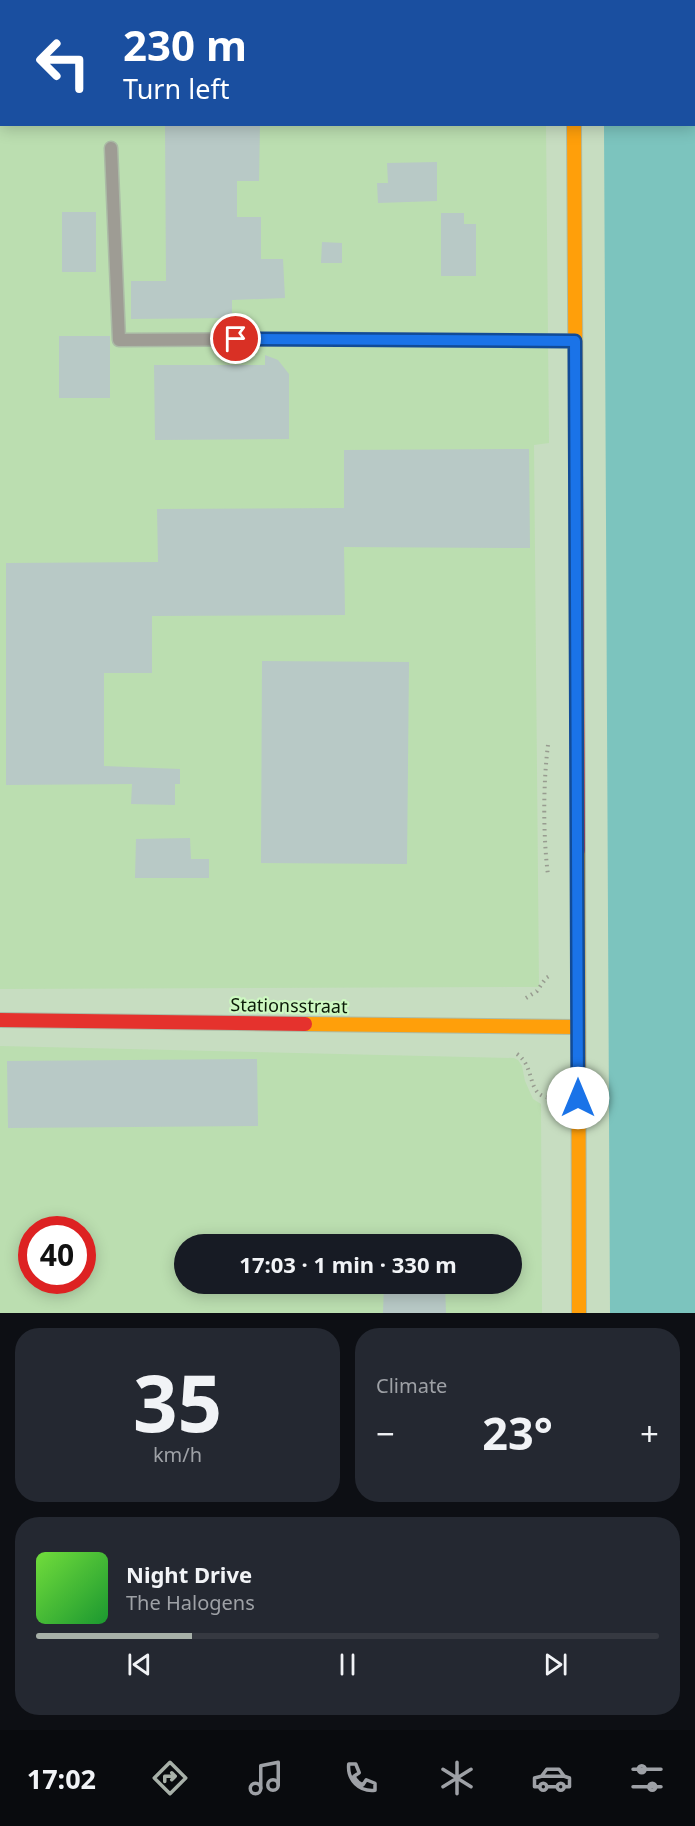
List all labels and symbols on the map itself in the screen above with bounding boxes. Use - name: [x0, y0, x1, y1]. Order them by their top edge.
- pin: [210, 313, 261, 364]
- street label: Stationsstraat: [230, 992, 348, 1018]
- position arrow: [546, 1066, 610, 1130]
- speed limit sign: 40: [18, 1216, 96, 1294]

